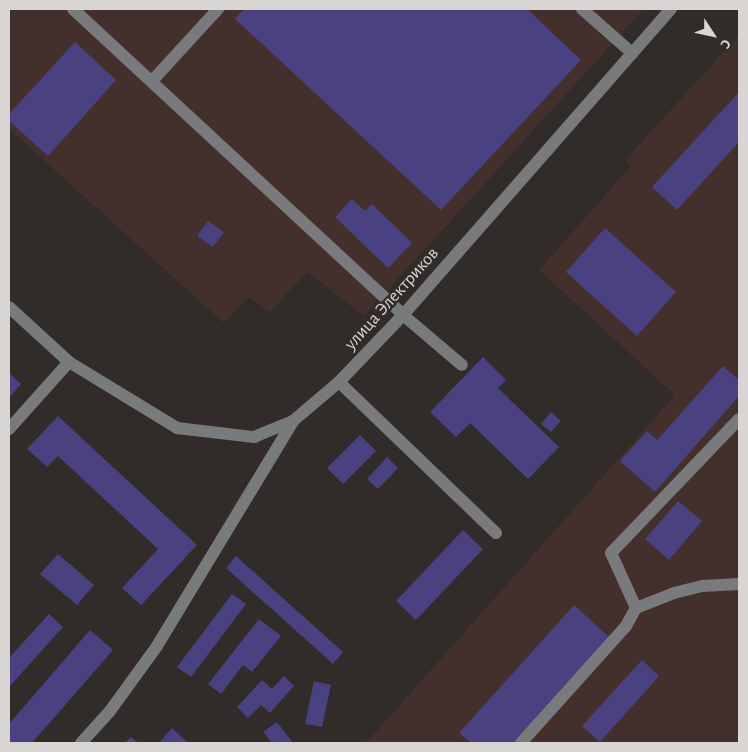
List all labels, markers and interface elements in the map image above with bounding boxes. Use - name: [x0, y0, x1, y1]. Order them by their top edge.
- north arrow: [688, 10, 738, 60]
- text: С: [717, 36, 733, 51]
- street label: улица Электриков: [340, 243, 444, 355]

